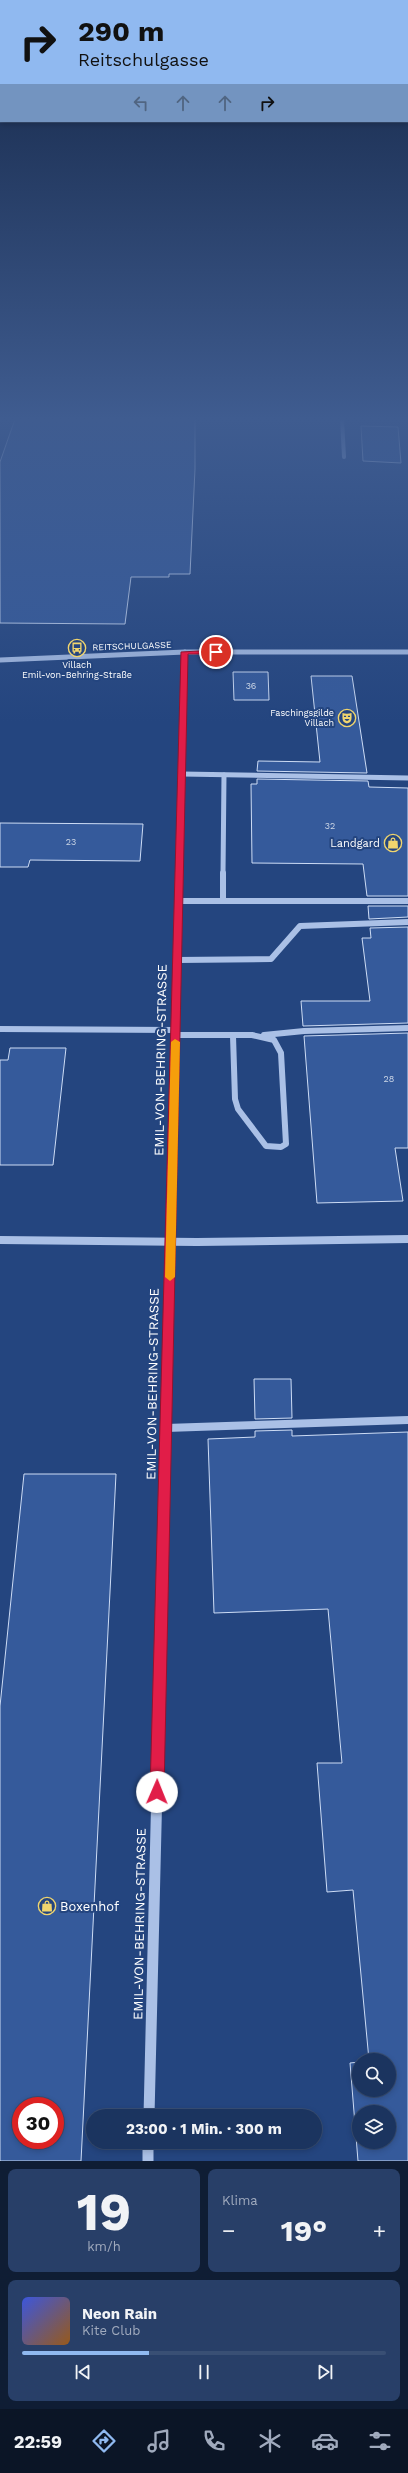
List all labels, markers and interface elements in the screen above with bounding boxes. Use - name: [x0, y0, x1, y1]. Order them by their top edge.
- text: 290 m: [78, 15, 164, 48]
- icon: right: [12, 16, 64, 68]
- text: Reitschulgasse: [78, 49, 209, 70]
- icon: left: [130, 92, 152, 114]
- icon: ahead: [172, 92, 194, 114]
- icon: ahead: [214, 92, 236, 114]
- icon: right: [256, 92, 278, 114]
- pin: [199, 635, 233, 669]
- bus stop icon: Villach Emil-von-Behring-Straße: [67, 638, 87, 658]
- street label: REITSCHULGASSE: [92, 640, 172, 652]
- icon: arrive: [205, 641, 227, 663]
- place label: Villach Emil-von-Behring-Straße: [22, 660, 132, 680]
- house number: 36: [246, 681, 256, 691]
- place label: Faschingsgilde Villach: [270, 708, 334, 728]
- theatre icon: Faschingsgilde Villach: [337, 708, 357, 728]
- house number: 32: [325, 821, 335, 831]
- shop icon: Landgard: [383, 833, 403, 853]
- house number: 23: [66, 837, 76, 847]
- place label: Landgard: [330, 837, 380, 850]
- street label: EMIL-VON-BEHRING-STRASSE: [151, 964, 170, 1156]
- house number: 28: [384, 1074, 394, 1084]
- street label: EMIL-VON-BEHRING-STRASSE: [143, 1288, 162, 1480]
- position arrow: [136, 1771, 178, 1813]
- street label: EMIL-VON-BEHRING-STRASSE: [130, 1828, 149, 2020]
- shop icon: Boxenhof: [37, 1896, 57, 1916]
- place label: Boxenhof: [60, 1899, 119, 1914]
- map controls: [352, 2053, 396, 2149]
- button: search: [352, 2053, 396, 2097]
- speed limit sign: 30: [12, 2097, 64, 2149]
- button: layers: [352, 2105, 396, 2149]
- text: 23:00 · 1 Min. · 300 m: [126, 2120, 282, 2138]
- text: 19: [77, 2182, 131, 2243]
- text: Klima: [222, 2193, 258, 2208]
- text: 19°: [281, 2213, 327, 2248]
- text: −: [222, 2218, 235, 2243]
- text: +: [373, 2218, 386, 2243]
- text: km/h: [87, 2239, 121, 2254]
- text: Neon Rain: [82, 2305, 157, 2323]
- text: Kite Club: [82, 2323, 140, 2338]
- icon: previous: [72, 2361, 94, 2383]
- icon: pause: [193, 2361, 215, 2383]
- icon: next: [314, 2361, 336, 2383]
- icon: directions: [90, 2427, 118, 2455]
- icon: music: [145, 2427, 173, 2455]
- icon: phone: [200, 2427, 228, 2455]
- icon: climate: [256, 2427, 284, 2455]
- icon: car: [311, 2427, 339, 2455]
- icon: filters: [366, 2427, 394, 2455]
- text: 22:59: [14, 2431, 62, 2452]

